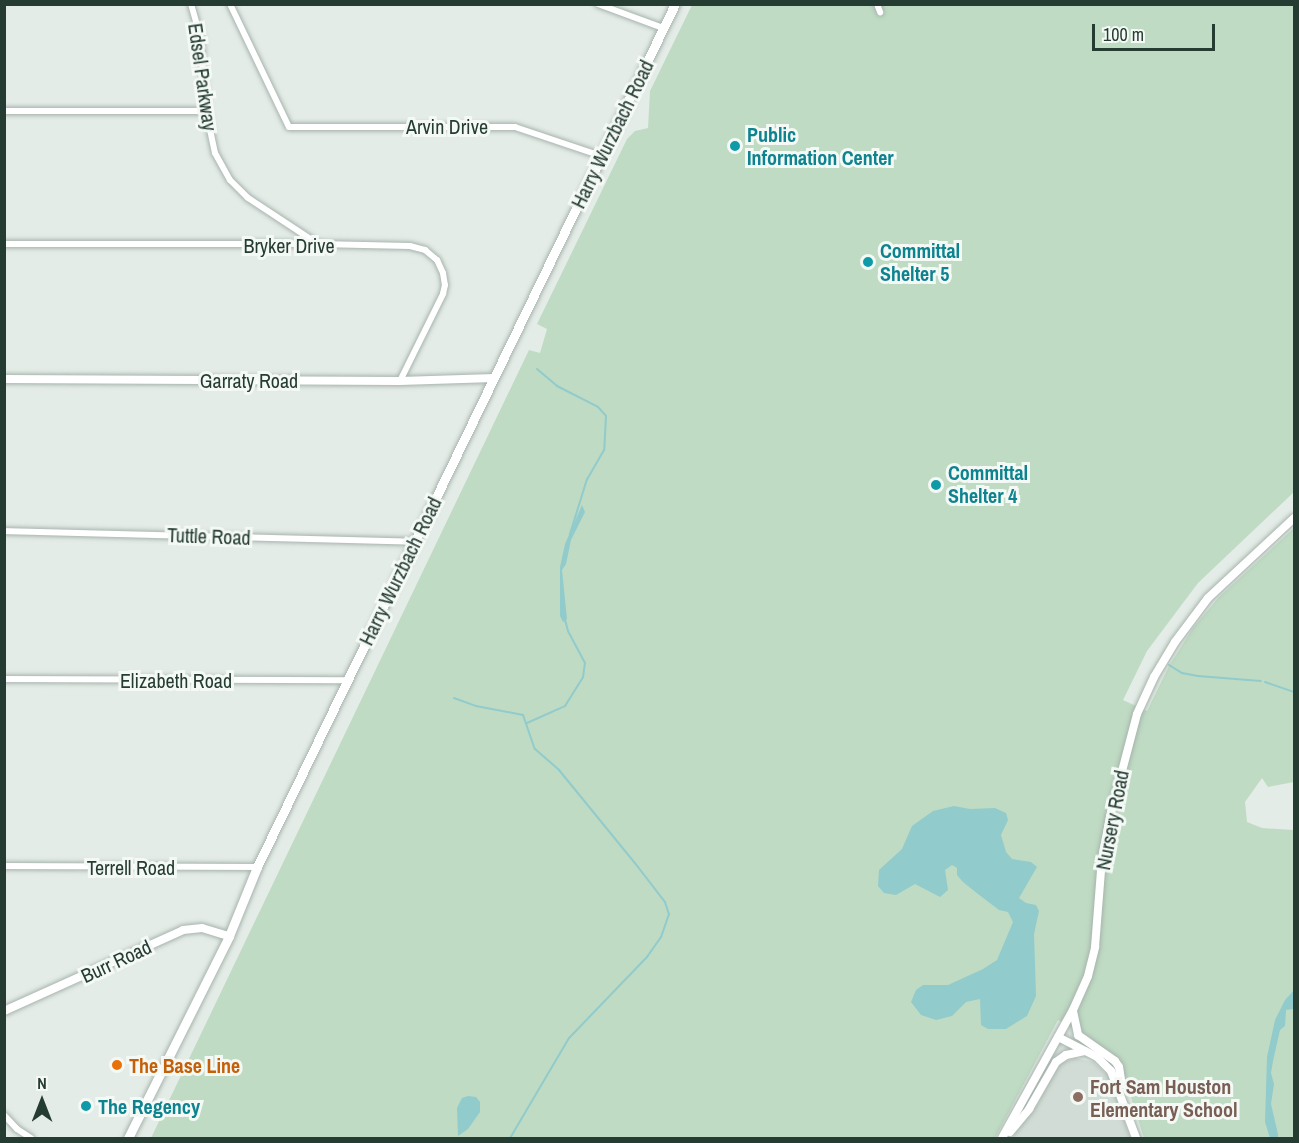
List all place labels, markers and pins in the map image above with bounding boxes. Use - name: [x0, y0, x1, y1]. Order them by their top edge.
- place label: Public Information Center: [747, 122, 894, 169]
- marker: Public Information Center: [728, 139, 742, 153]
- place label: Committal Shelter 5: [880, 238, 960, 285]
- marker: Committal Shelter 5: [861, 255, 875, 269]
- place label: Committal Shelter 4: [948, 461, 1028, 508]
- marker: Committal Shelter 4: [929, 478, 943, 492]
- place label: The Base Line: [129, 1053, 240, 1077]
- marker: The Base Line: [110, 1058, 124, 1072]
- place label: Fort Sam Houston Elementary School: [1090, 1074, 1238, 1121]
- marker: Fort Sam Houston Elementary School: [1071, 1090, 1085, 1104]
- place label: The Regency: [98, 1094, 200, 1118]
- marker: The Regency: [79, 1099, 93, 1113]

